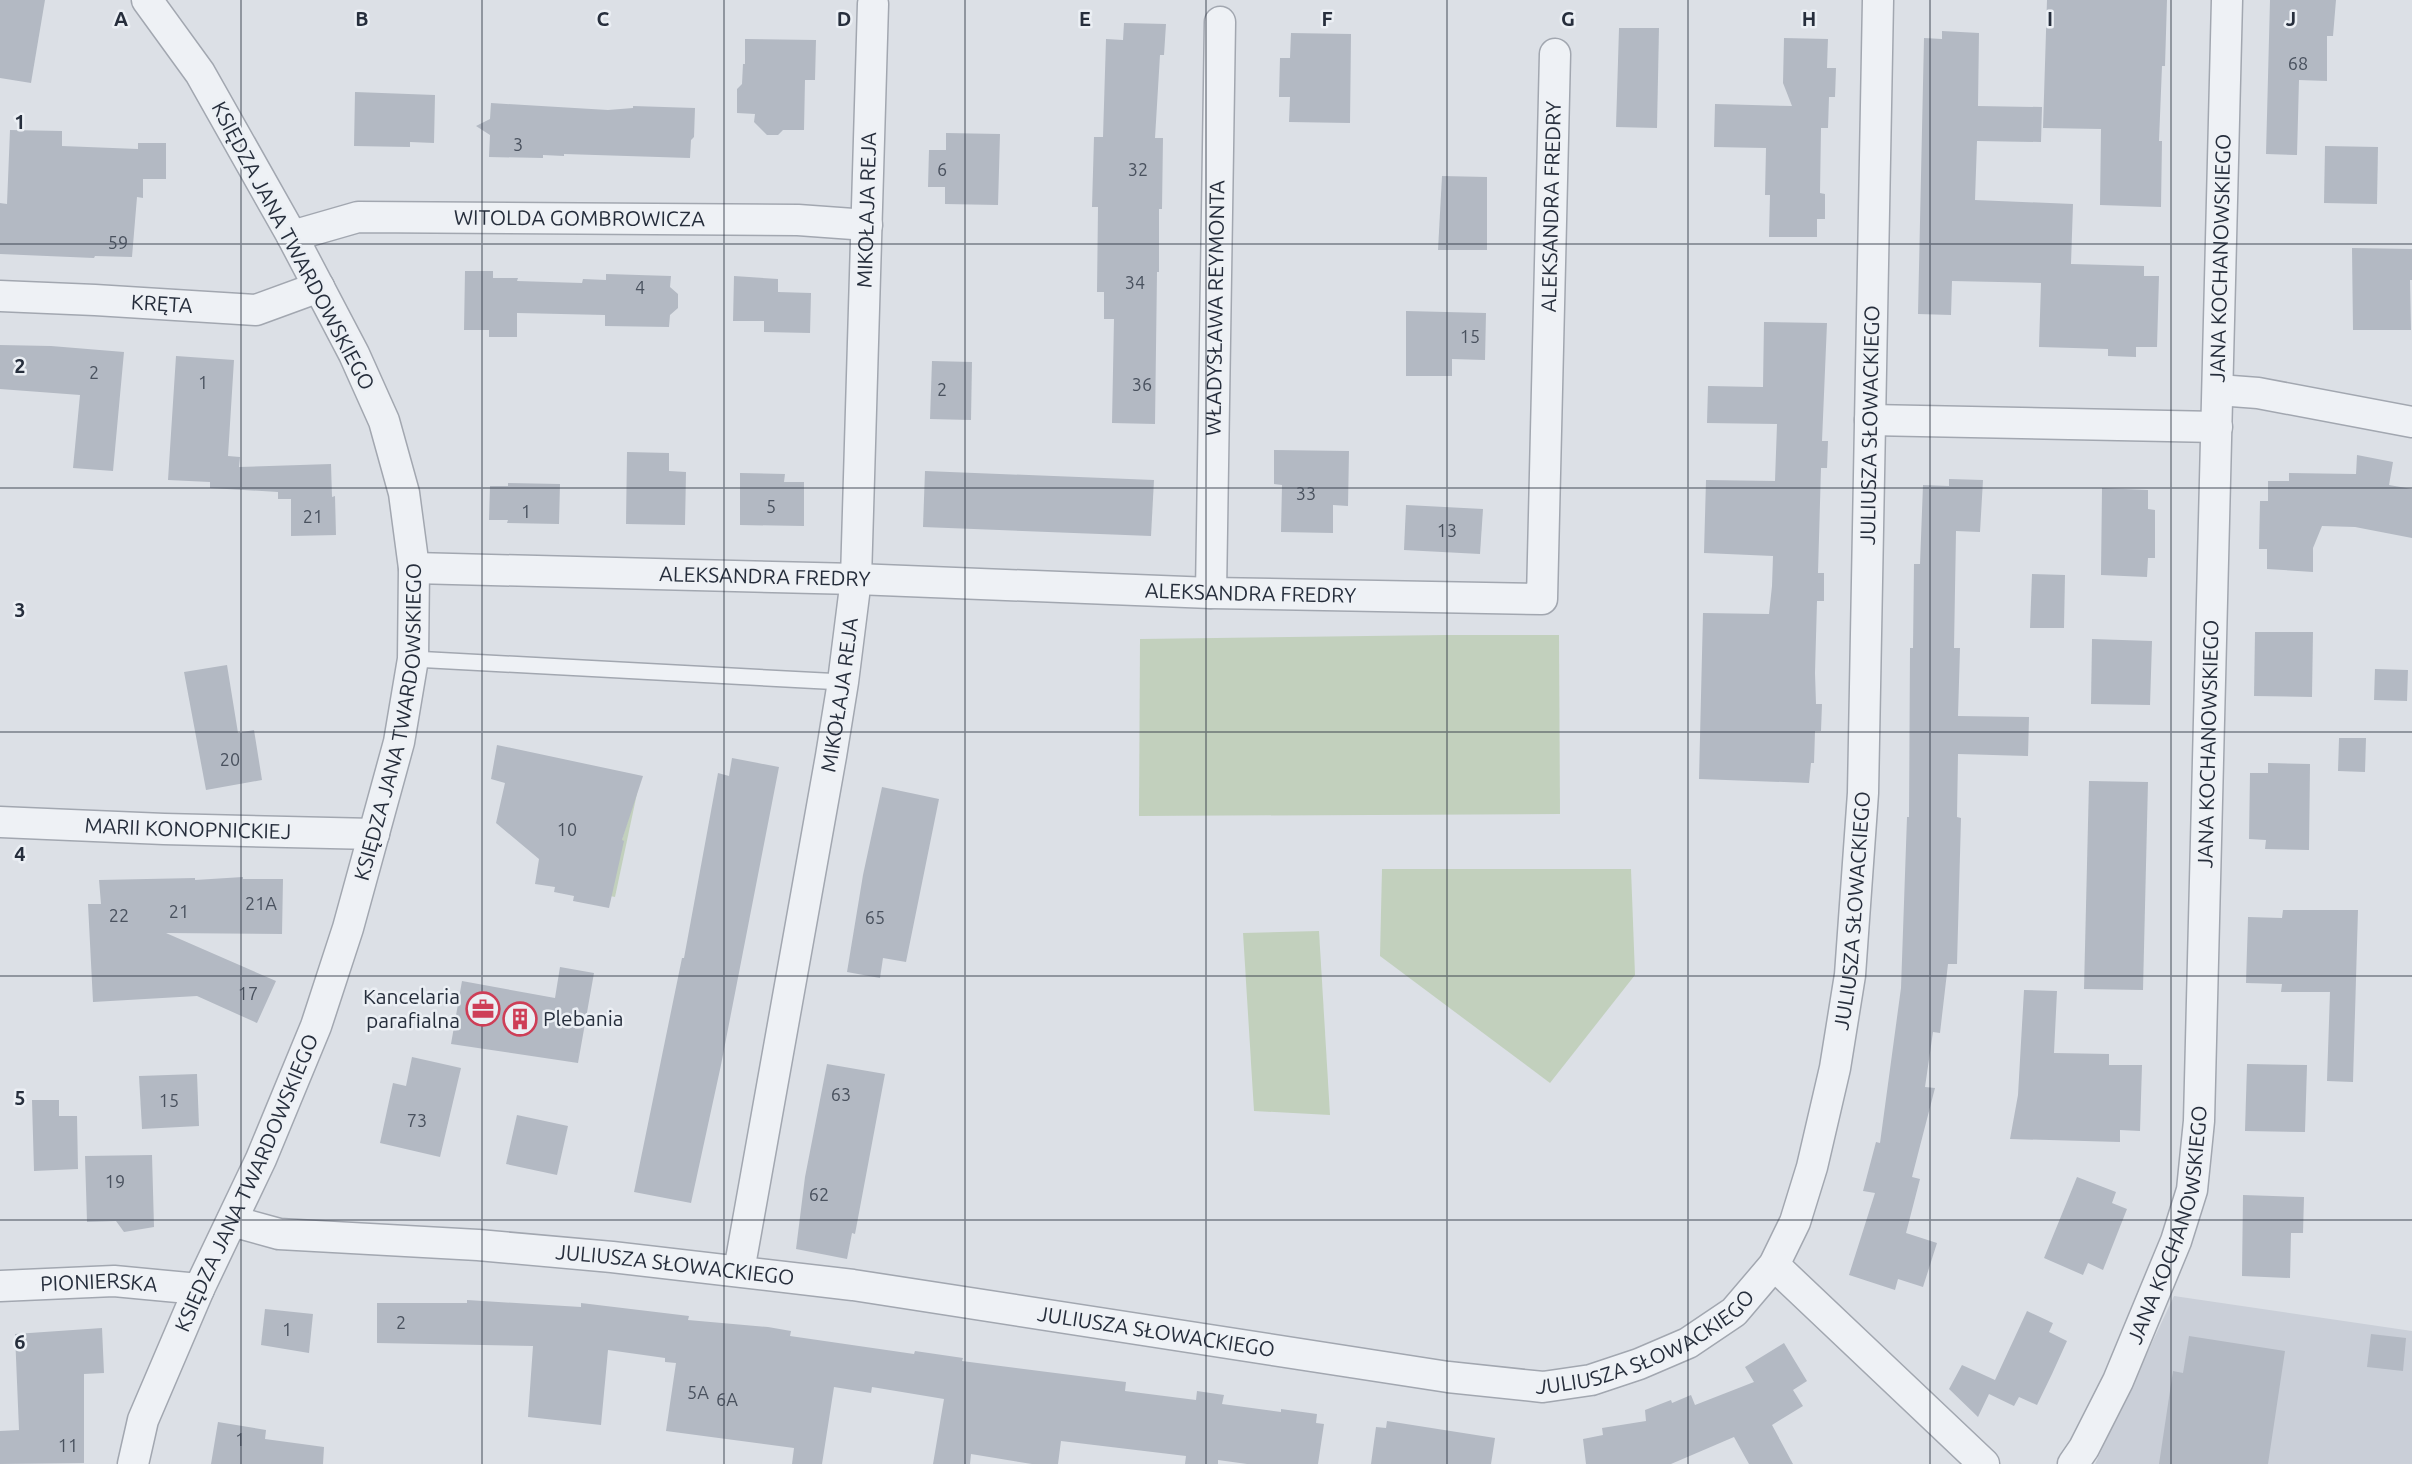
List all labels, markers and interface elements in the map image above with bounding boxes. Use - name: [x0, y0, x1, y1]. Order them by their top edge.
- text: A: [114, 7, 128, 30]
- text: B: [355, 7, 369, 30]
- text: C: [597, 7, 610, 30]
- text: D: [837, 7, 851, 30]
- text: E: [1079, 7, 1091, 30]
- text: F: [1321, 7, 1333, 30]
- text: G: [1561, 7, 1575, 30]
- text: H: [1802, 7, 1816, 30]
- text: I: [2047, 7, 2053, 30]
- text: J: [2286, 7, 2296, 30]
- house number: 68: [2288, 53, 2308, 73]
- street label: KSIĘDZA JANA TWARDOWSKIEGO: [207, 97, 380, 394]
- street label: ALEKSANDRA FREDRY: [1536, 101, 1565, 313]
- text: 1: [14, 110, 26, 133]
- street label: MIKOŁAJA REJA: [852, 131, 880, 288]
- house number: 3: [513, 134, 523, 154]
- street label: JANA KOCHANOWSKIEGO: [2204, 134, 2235, 383]
- house number: 6: [937, 159, 947, 179]
- house number: 32: [1128, 159, 1148, 179]
- street label: WŁADYSŁAWA REYMONTA: [1200, 180, 1229, 436]
- street label: WITOLDA GOMBROWICZA: [454, 205, 705, 230]
- house number: 59: [108, 232, 128, 252]
- house number: 34: [1125, 272, 1145, 292]
- house number: 4: [635, 277, 645, 297]
- street label: KRĘTA: [130, 289, 194, 317]
- street label: JULIUSZA SŁOWACKIEGO: [1855, 305, 1883, 545]
- house number: 15: [1460, 326, 1480, 346]
- text: 2: [14, 354, 26, 377]
- house number: 2: [89, 362, 99, 382]
- house number: 1: [198, 372, 208, 392]
- house number: 36: [1132, 374, 1152, 394]
- house number: 2: [937, 379, 947, 399]
- house number: 33: [1296, 483, 1316, 503]
- house number: 5: [766, 496, 776, 516]
- house number: 1: [521, 501, 531, 521]
- house number: 21: [303, 506, 323, 526]
- house number: 13: [1437, 520, 1457, 540]
- street label: ALEKSANDRA FREDRY: [659, 561, 871, 591]
- street label: KSIĘDZA JANA TWARDOWSKIEGO: [349, 563, 425, 883]
- street label: ALEKSANDRA FREDRY: [1144, 577, 1357, 607]
- text: 3: [14, 598, 26, 621]
- street label: MIKOŁAJA REJA: [815, 616, 862, 774]
- street label: JANA KOCHANOWSKIEGO: [2192, 619, 2223, 869]
- house number: 20: [220, 749, 240, 769]
- street label: JULIUSZA SŁOWACKIEGO: [1828, 790, 1874, 1032]
- street label: MARII KONOPNICKIEJ: [84, 813, 292, 843]
- house number: 10: [557, 819, 577, 839]
- text: 4: [14, 842, 26, 865]
- house number: 21A: [245, 893, 277, 913]
- house number: 21: [169, 901, 189, 921]
- house number: 22: [109, 905, 129, 925]
- house number: 65: [865, 907, 885, 927]
- house number: 17: [238, 983, 258, 1003]
- place label: Kancelaria parafialna: [363, 984, 460, 1032]
- office icon: Kancelaria parafialna: [465, 991, 501, 1027]
- building icon: Plebania: [502, 1001, 538, 1037]
- place label: Plebania: [543, 1006, 624, 1030]
- street label: KSIĘDZA JANA TWARDOWSKIEGO: [169, 1030, 322, 1335]
- house number: 63: [831, 1084, 851, 1104]
- text: 5: [14, 1086, 26, 1109]
- house number: 15: [159, 1090, 179, 1110]
- street label: JANA KOCHANOWSKIEGO: [2122, 1105, 2210, 1347]
- house number: 73: [407, 1110, 427, 1130]
- house number: 19: [105, 1171, 125, 1191]
- house number: 62: [809, 1184, 829, 1204]
- street label: JULIUSZA SŁOWACKIEGO: [555, 1239, 796, 1289]
- street label: PIONIERSKA: [40, 1268, 159, 1296]
- street label: JULIUSZA SŁOWACKIEGO: [1535, 1284, 1759, 1398]
- street label: JULIUSZA SŁOWACKIEGO: [1036, 1301, 1277, 1361]
- house number: 2: [396, 1312, 406, 1332]
- house number: 1: [282, 1319, 292, 1339]
- text: 6: [14, 1330, 26, 1353]
- house number: 5A: [687, 1382, 709, 1402]
- house number: 6A: [716, 1389, 738, 1409]
- house number: 1: [235, 1429, 245, 1449]
- house number: 11: [58, 1435, 78, 1455]

